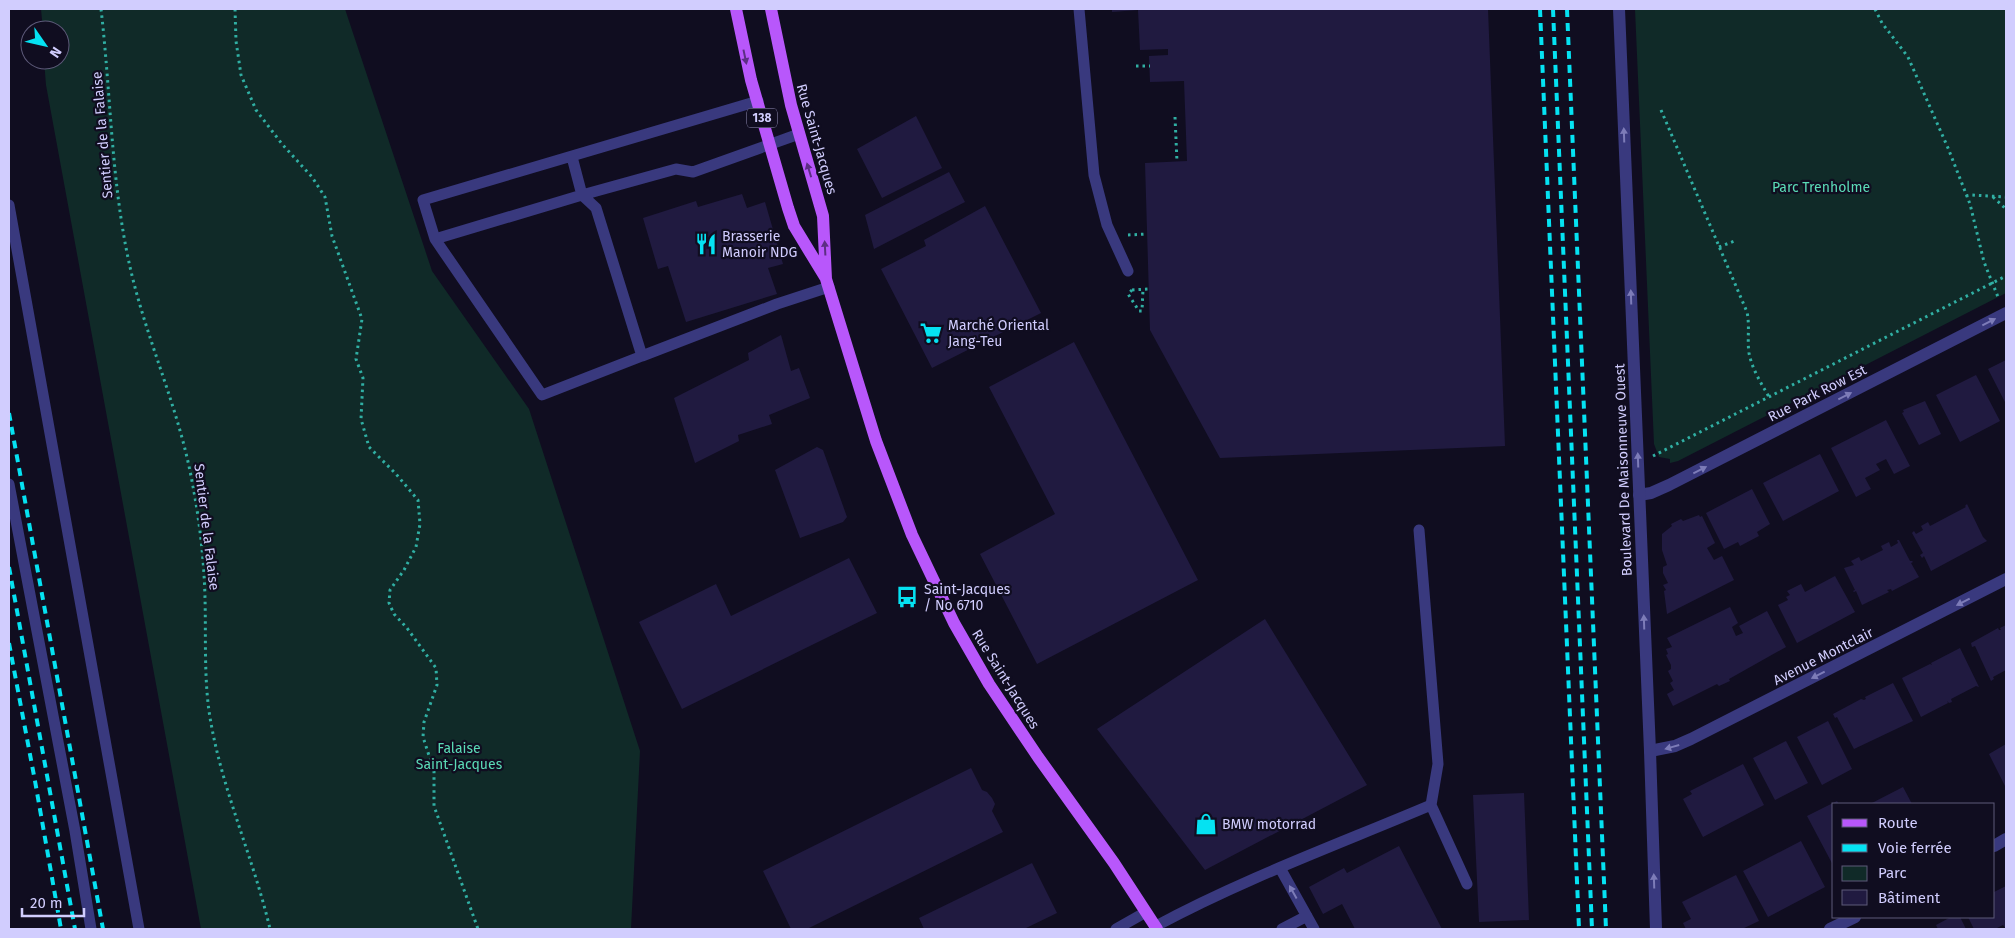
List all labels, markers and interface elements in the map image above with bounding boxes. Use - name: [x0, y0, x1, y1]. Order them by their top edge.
- north arrow: [20, 20, 70, 70]
- text: N: [46, 43, 65, 61]
- one-way arrow: [742, 49, 750, 65]
- street label: Sentier de la Falaise: [88, 71, 117, 199]
- street label: Rue Saint-Jacques: [793, 82, 841, 197]
- road number: 138: [747, 109, 777, 128]
- one-way arrow: [1620, 127, 1628, 143]
- one-way arrow: [805, 162, 813, 177]
- park label: Parc Trenholme: [1772, 179, 1870, 196]
- place label: Brasserie Manoir NDG: [722, 228, 797, 261]
- restaurant icon: Brasserie Manoir NDG: [693, 231, 719, 257]
- one-way arrow: [820, 239, 828, 255]
- one-way arrow: [1626, 289, 1634, 305]
- place label: Marché Oriental Jang-Teu: [948, 317, 1049, 350]
- one-way arrow: [1982, 318, 1996, 326]
- supermarket icon: Marché Oriental Jang-Teu: [918, 320, 944, 346]
- street label: Rue Park Row Est: [1765, 361, 1870, 426]
- street label: Boulevard De Maisonneuve Ouest: [1611, 362, 1636, 577]
- one-way arrow: [1837, 392, 1852, 400]
- one-way arrow: [1633, 451, 1641, 467]
- street label: Sentier de la Falaise: [190, 463, 223, 591]
- one-way arrow: [1693, 466, 1707, 474]
- place label: Saint-Jacques / No 6710: [924, 581, 1011, 614]
- bus stop icon: Saint-Jacques / No 6710: [894, 584, 920, 610]
- one-way arrow: [1956, 598, 1970, 606]
- one-way arrow: [1640, 614, 1648, 630]
- street label: Avenue Montclair: [1770, 624, 1877, 689]
- street label: Rue Saint-Jacques: [968, 626, 1043, 733]
- one-way arrow: [1811, 671, 1825, 679]
- park label: Falaise Saint-Jacques: [416, 740, 503, 773]
- one-way arrow: [1665, 743, 1680, 751]
- legend: [1832, 803, 1995, 918]
- shop icon: BMW motorrad: [1193, 811, 1219, 837]
- text: Route: [1878, 814, 1918, 832]
- place label: BMW motorrad: [1222, 816, 1316, 833]
- text: Voie ferrée: [1878, 839, 1952, 857]
- text: Parc: [1878, 864, 1907, 882]
- one-way arrow: [1650, 872, 1658, 888]
- one-way arrow: [1289, 885, 1298, 899]
- scale bar: [22, 886, 85, 918]
- text: Bâtiment: [1878, 889, 1941, 907]
- text: 20 m: [30, 894, 63, 912]

